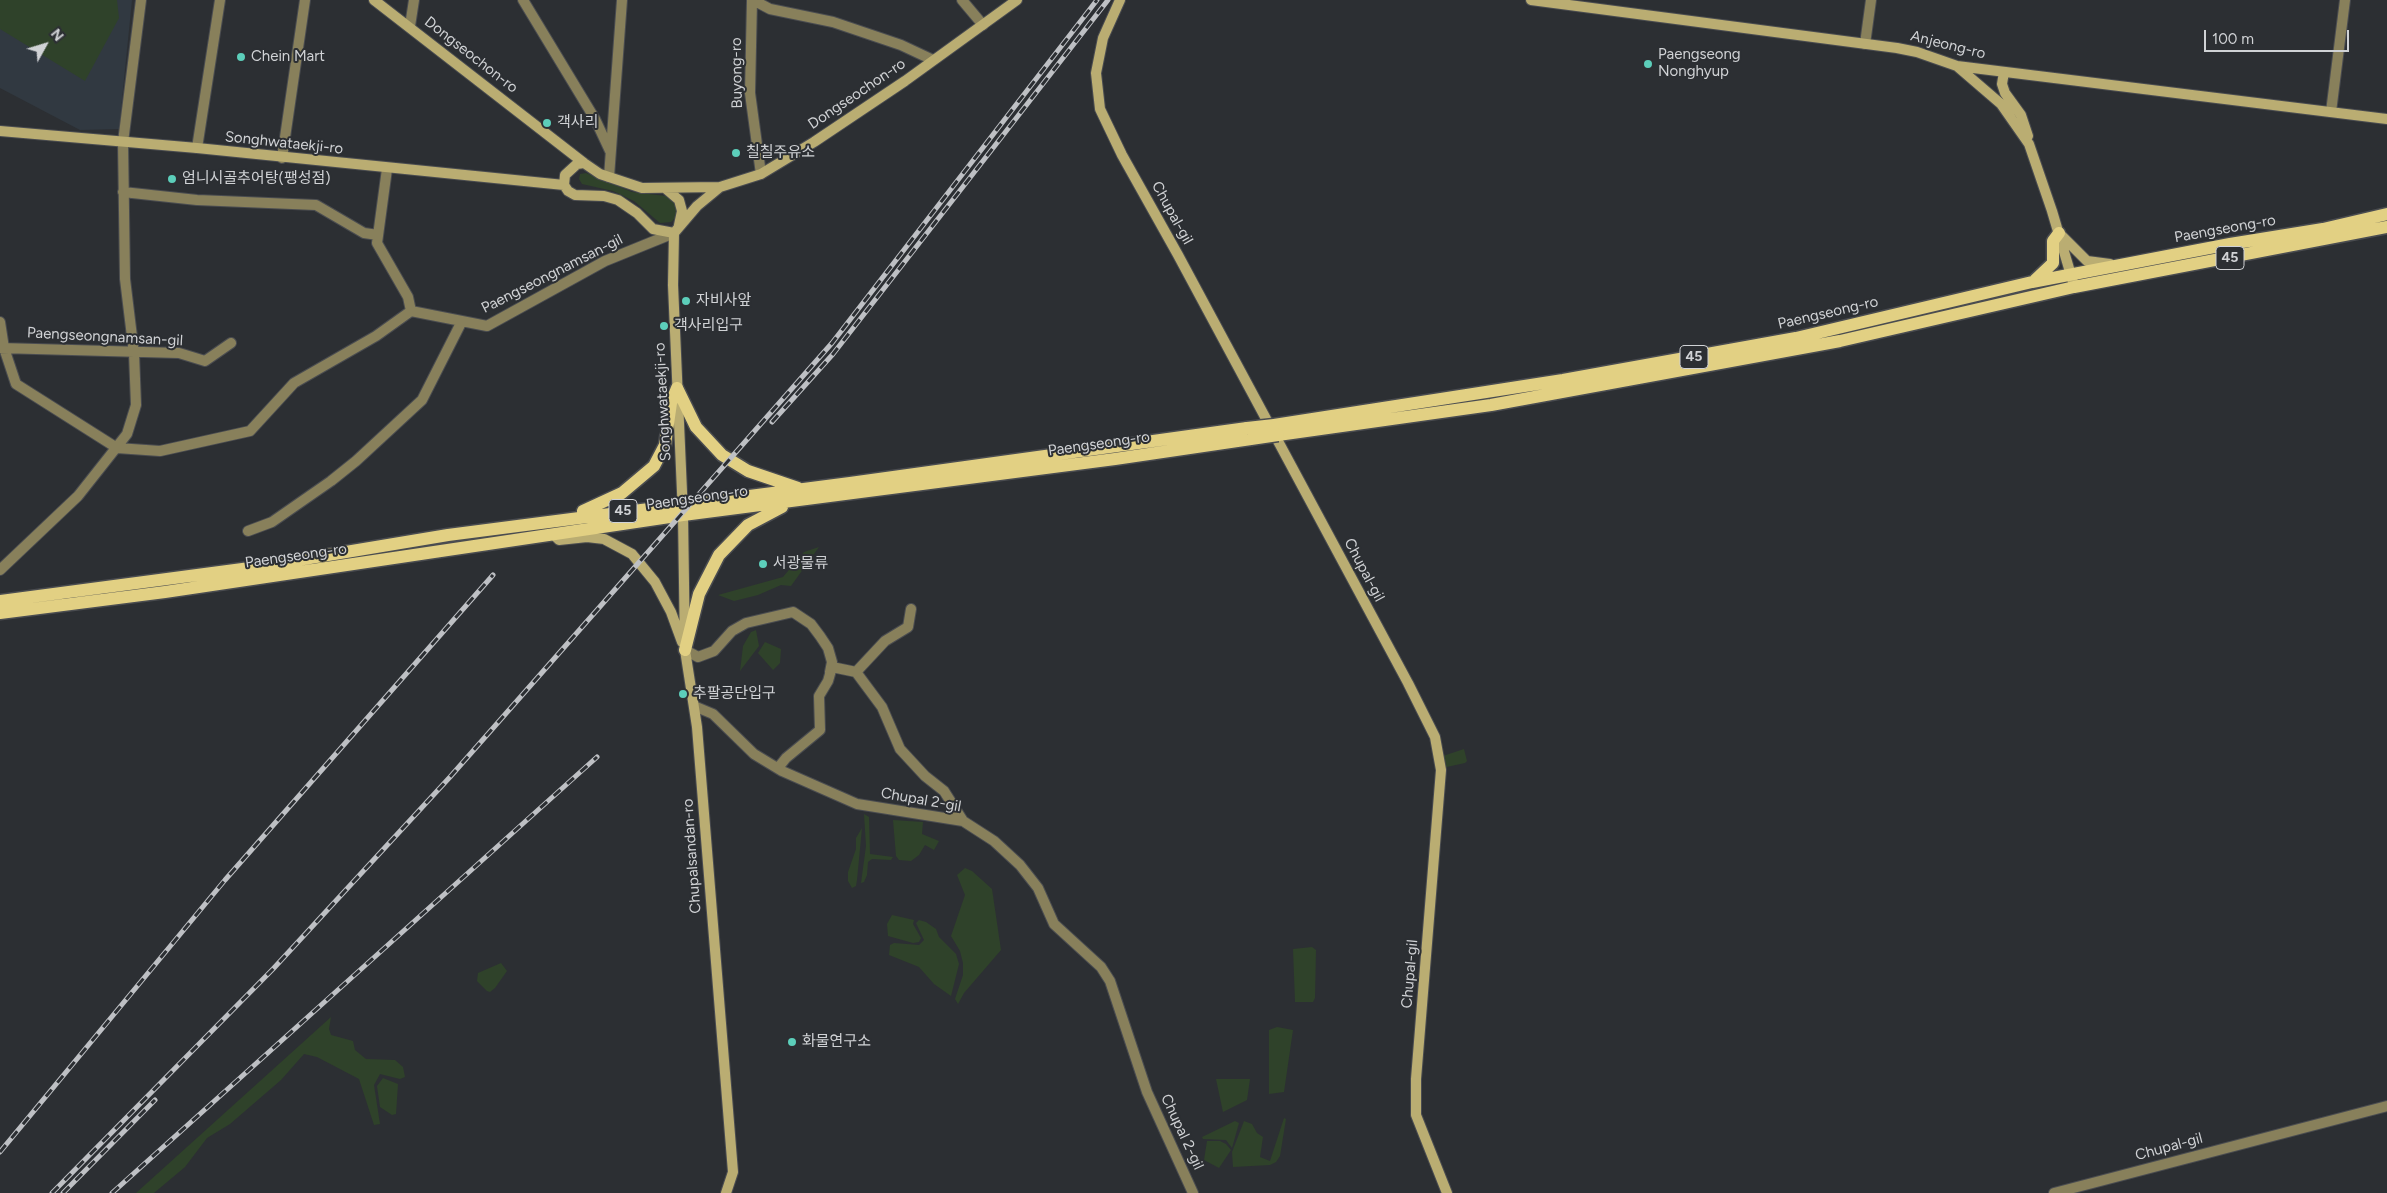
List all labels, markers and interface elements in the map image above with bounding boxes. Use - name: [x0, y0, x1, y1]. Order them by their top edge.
- street label: Dongseochon-ro: [421, 13, 521, 97]
- north arrow: [20, 20, 70, 70]
- scale bar: [2207, 20, 2352, 52]
- text: N: [47, 26, 67, 45]
- street label: Anjeong-ro: [1909, 27, 1987, 63]
- text: 100 m: [2212, 30, 2254, 48]
- street label: Buyong-ro: [727, 37, 747, 109]
- place label: Paengseong Nonghyup: [1658, 46, 1741, 81]
- place label: Chein Mart: [251, 48, 325, 66]
- marker: Chein Mart: [235, 51, 247, 63]
- street label: Dongseochon-ro: [805, 55, 909, 133]
- marker: Paengseong Nonghyup: [1642, 58, 1654, 70]
- place label: 객사리: [557, 114, 598, 132]
- marker: 객사리: [541, 117, 553, 129]
- street label: Songhwataekji-ro: [224, 128, 344, 158]
- place label: 칠칠주유소: [746, 144, 815, 162]
- marker: 칠칠주유소: [730, 147, 742, 159]
- place label: 엄니시골추어탕(팽성점): [182, 170, 331, 188]
- marker: 엄니시골추어탕(팽성점): [166, 173, 178, 185]
- street label: Chupal-gil: [1147, 178, 1197, 248]
- street label: Paengseong-ro: [2173, 211, 2277, 247]
- street label: Paengseongnamsan-gil: [478, 231, 626, 317]
- road number: 45: [2216, 247, 2244, 270]
- place label: 자비사앞: [696, 292, 751, 310]
- street label: Paengseong-ro: [1776, 293, 1880, 333]
- marker: 자비사앞: [680, 295, 692, 307]
- place label: 객사리입구: [674, 317, 743, 335]
- marker: 객사리입구: [658, 320, 670, 332]
- street label: Paengseongnamsan-gil: [27, 324, 183, 350]
- street label: Songhwataekji-ro: [651, 342, 675, 462]
- road number: 45: [1680, 346, 1708, 368]
- street label: Paengseong-ro: [1047, 428, 1151, 460]
- street label: Paengseong-ro: [645, 482, 749, 514]
- road number: 45: [609, 500, 637, 522]
- street label: Chupal-gil: [1340, 535, 1388, 605]
- street label: Paengseong-ro: [244, 540, 348, 572]
- place label: 서광물류: [773, 555, 828, 573]
- marker: 서광물류: [757, 558, 769, 570]
- place label: 추팔공단입구: [693, 685, 776, 703]
- marker: 추팔공단입구: [677, 688, 689, 700]
- street label: Chupal 2-gil: [879, 784, 963, 816]
- street label: Chupalsandan-ro: [679, 798, 705, 914]
- street label: Chupal-gil: [1398, 939, 1422, 1009]
- place label: 화물연구소: [802, 1033, 871, 1051]
- marker: 화물연구소: [786, 1036, 798, 1048]
- street label: Chupal 2-gil: [1157, 1091, 1207, 1173]
- street label: Chupal-gil: [2133, 1129, 2205, 1165]

